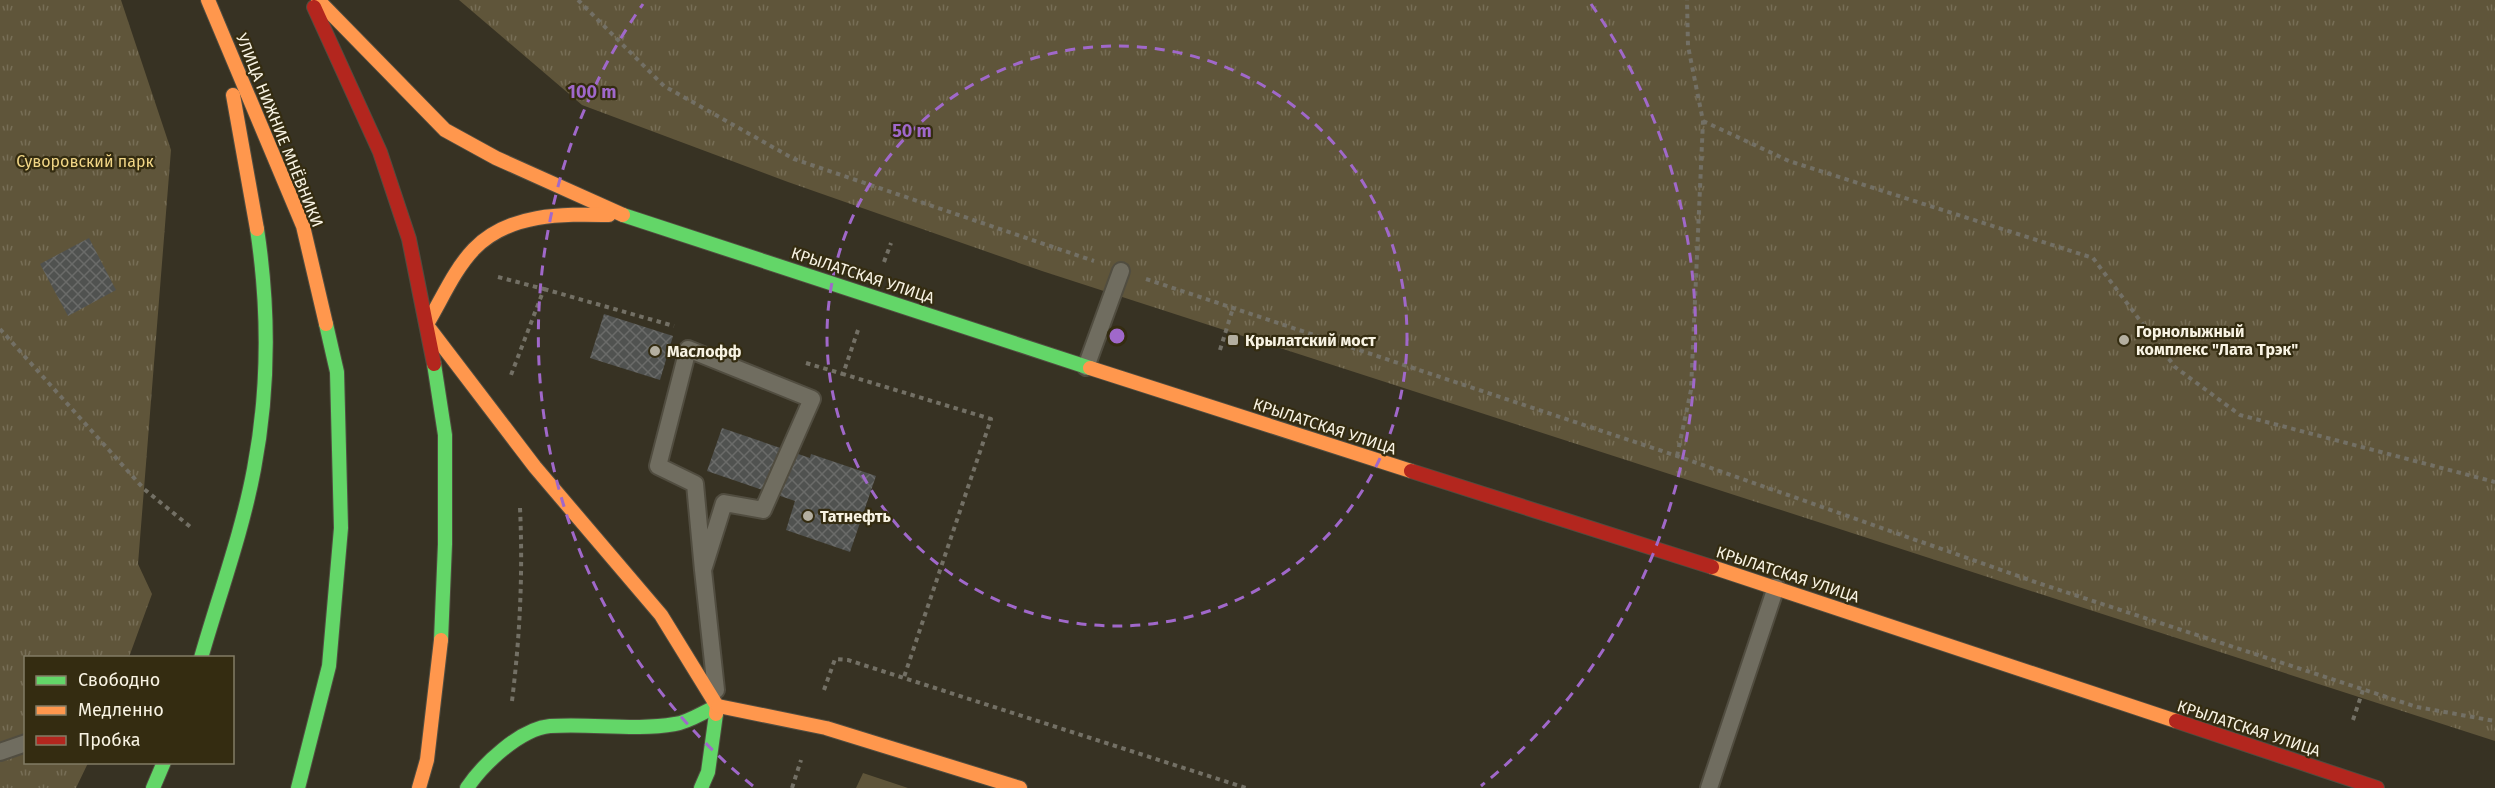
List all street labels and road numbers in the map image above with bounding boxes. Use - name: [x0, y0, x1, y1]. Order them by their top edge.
- street label: УЛИЦА НИЖНИЕ МНЁВНИКИ: [232, 31, 327, 230]
- street label: КРЫЛАТСКАЯ УЛИЦА: [789, 243, 938, 308]
- street label: КРЫЛАТСКАЯ УЛИЦА: [1251, 394, 1400, 459]
- street label: КРЫЛАТСКАЯ УЛИЦА: [1714, 542, 1863, 607]
- street label: КРЫЛАТСКАЯ УЛИЦА: [2175, 696, 2324, 761]

